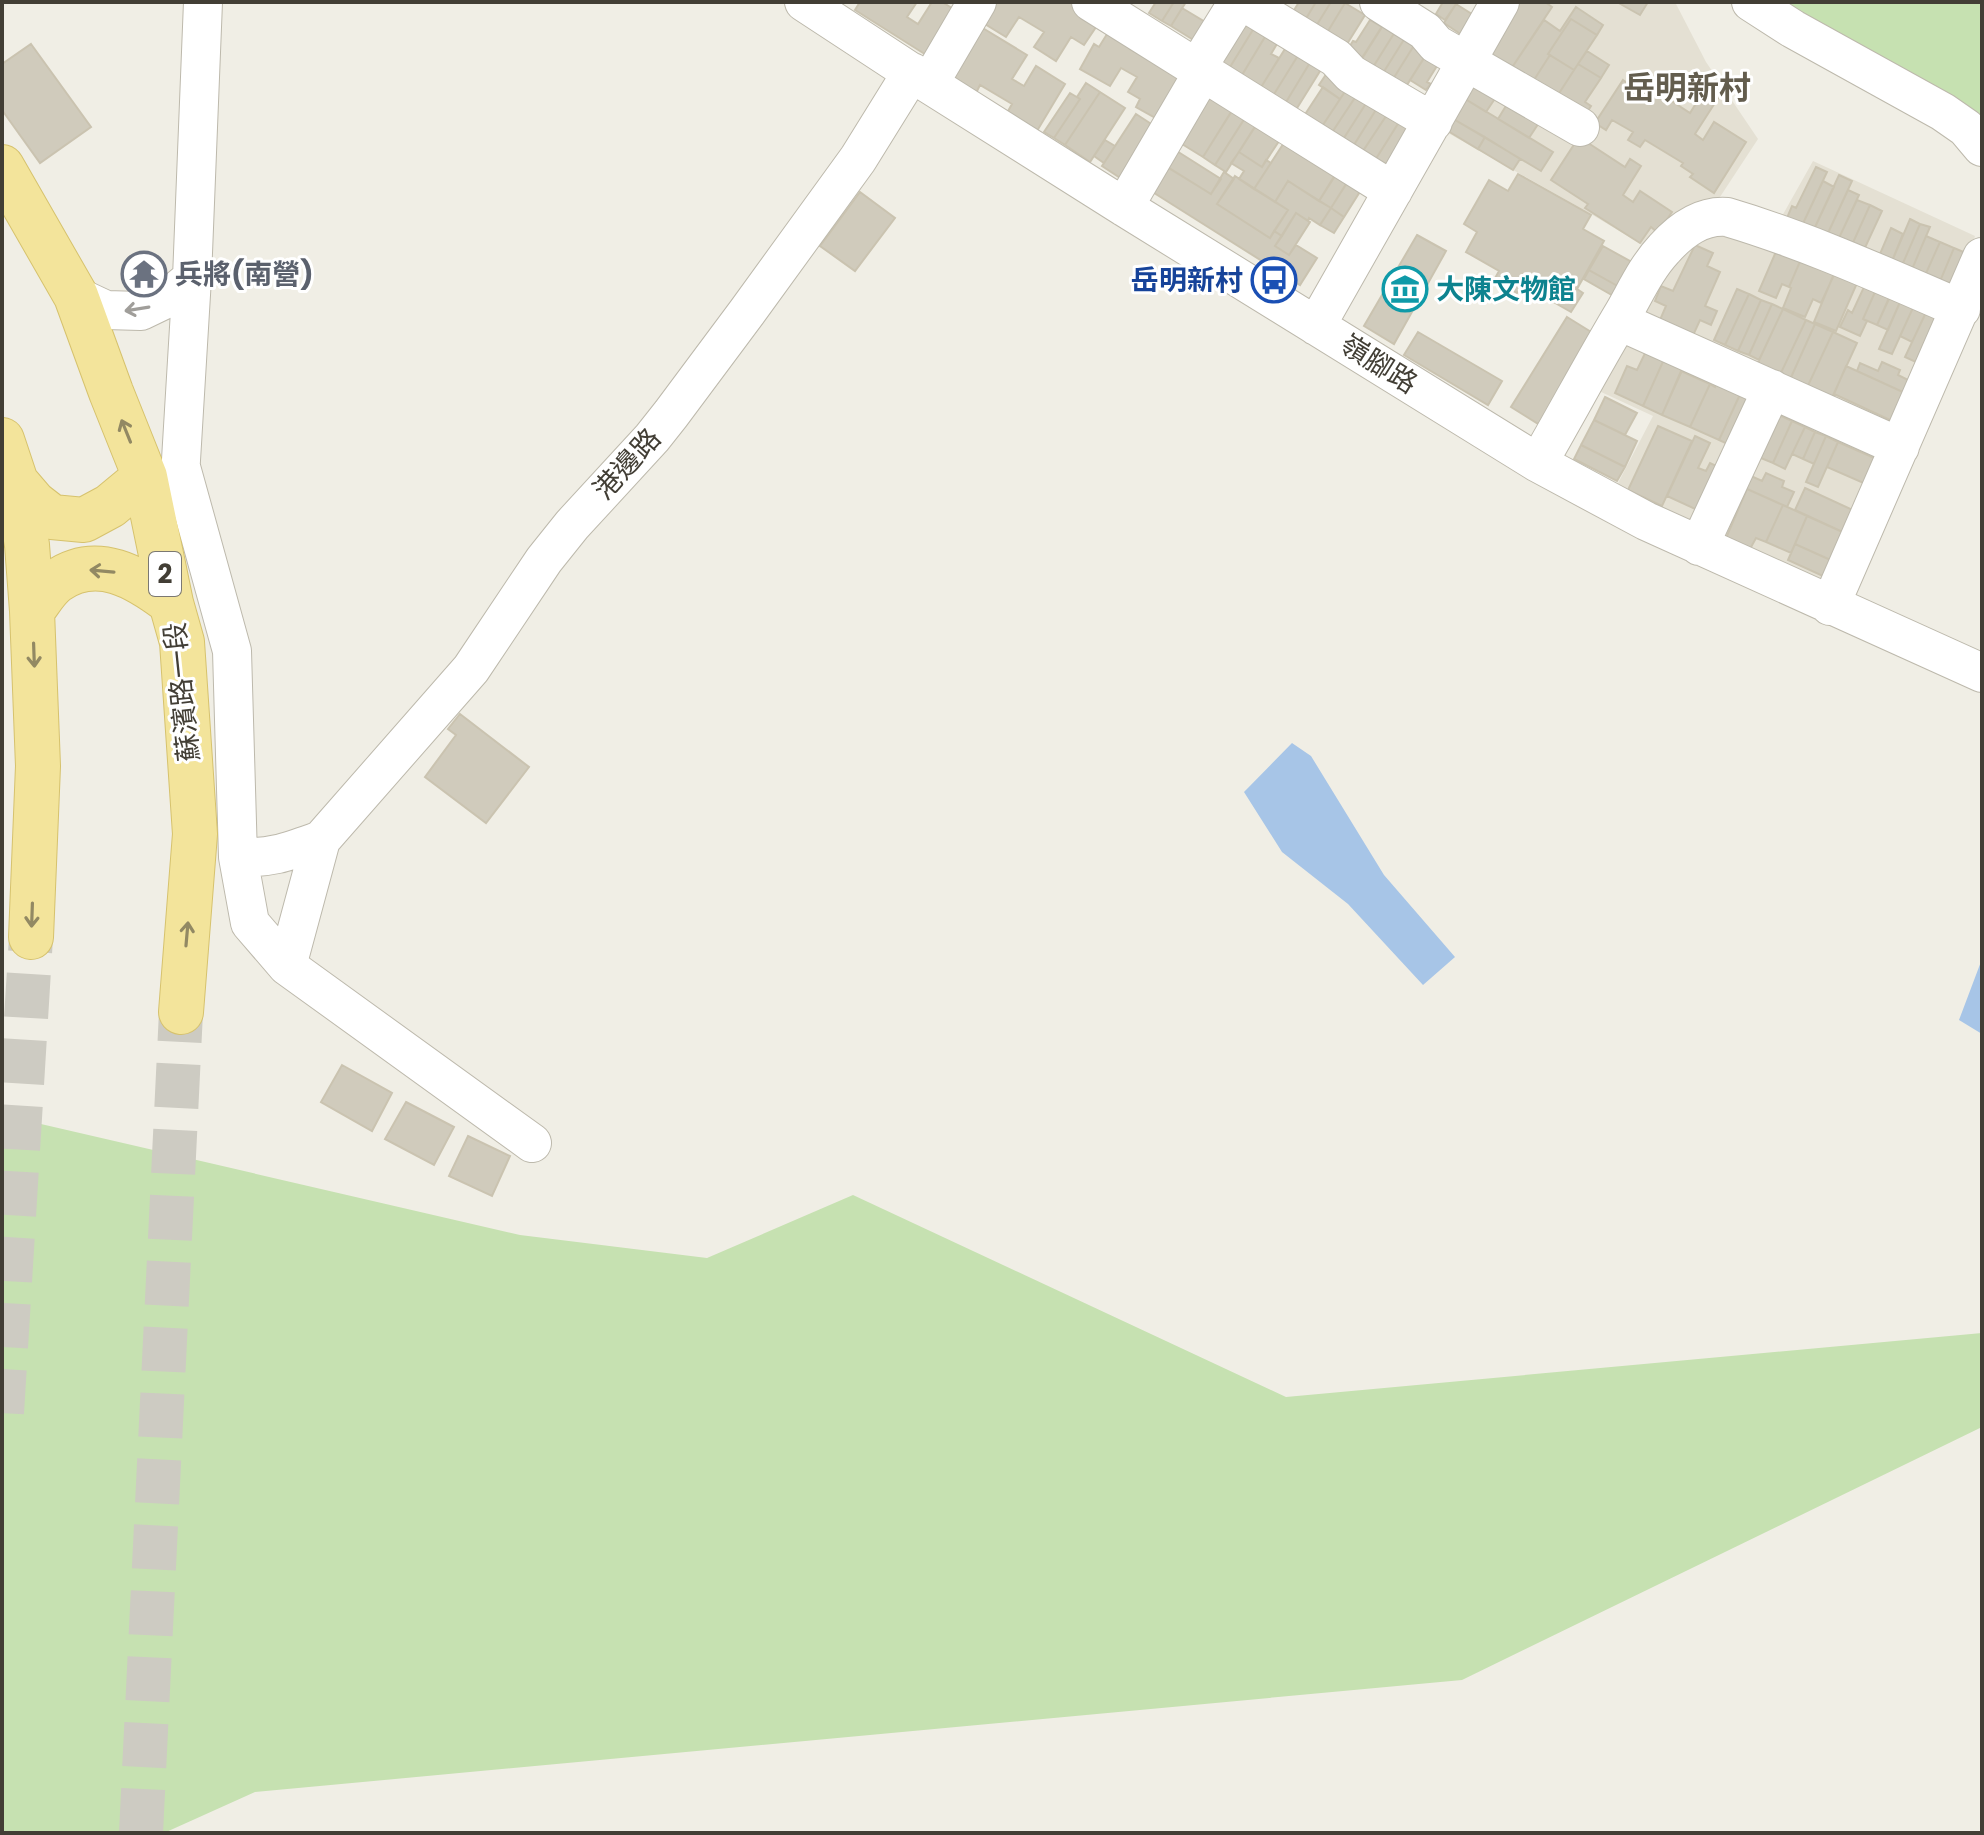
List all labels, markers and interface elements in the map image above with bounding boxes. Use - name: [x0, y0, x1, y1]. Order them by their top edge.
- district label: 岳明新村: [1623, 65, 1751, 110]
- temple icon: 兵將(南營): [120, 250, 168, 298]
- place label: 兵將(南營): [175, 255, 314, 294]
- bus stop icon: 岳明新村: [1250, 256, 1298, 304]
- place label: 岳明新村: [1131, 261, 1243, 300]
- museum icon: 大陳文物館: [1381, 265, 1429, 313]
- place label: 大陳文物館: [1436, 270, 1576, 309]
- one-way arrow: [124, 302, 150, 317]
- street label: 嶺腳路: [1333, 325, 1425, 403]
- one-way arrow: [118, 419, 132, 444]
- street label: 港邊路: [584, 420, 670, 508]
- road number: 2: [149, 552, 181, 596]
- one-way arrow: [89, 563, 116, 578]
- street label: 蘇濱路一段: [155, 620, 209, 764]
- one-way arrow: [27, 641, 42, 668]
- one-way arrow: [24, 901, 39, 928]
- one-way arrow: [180, 921, 195, 948]

